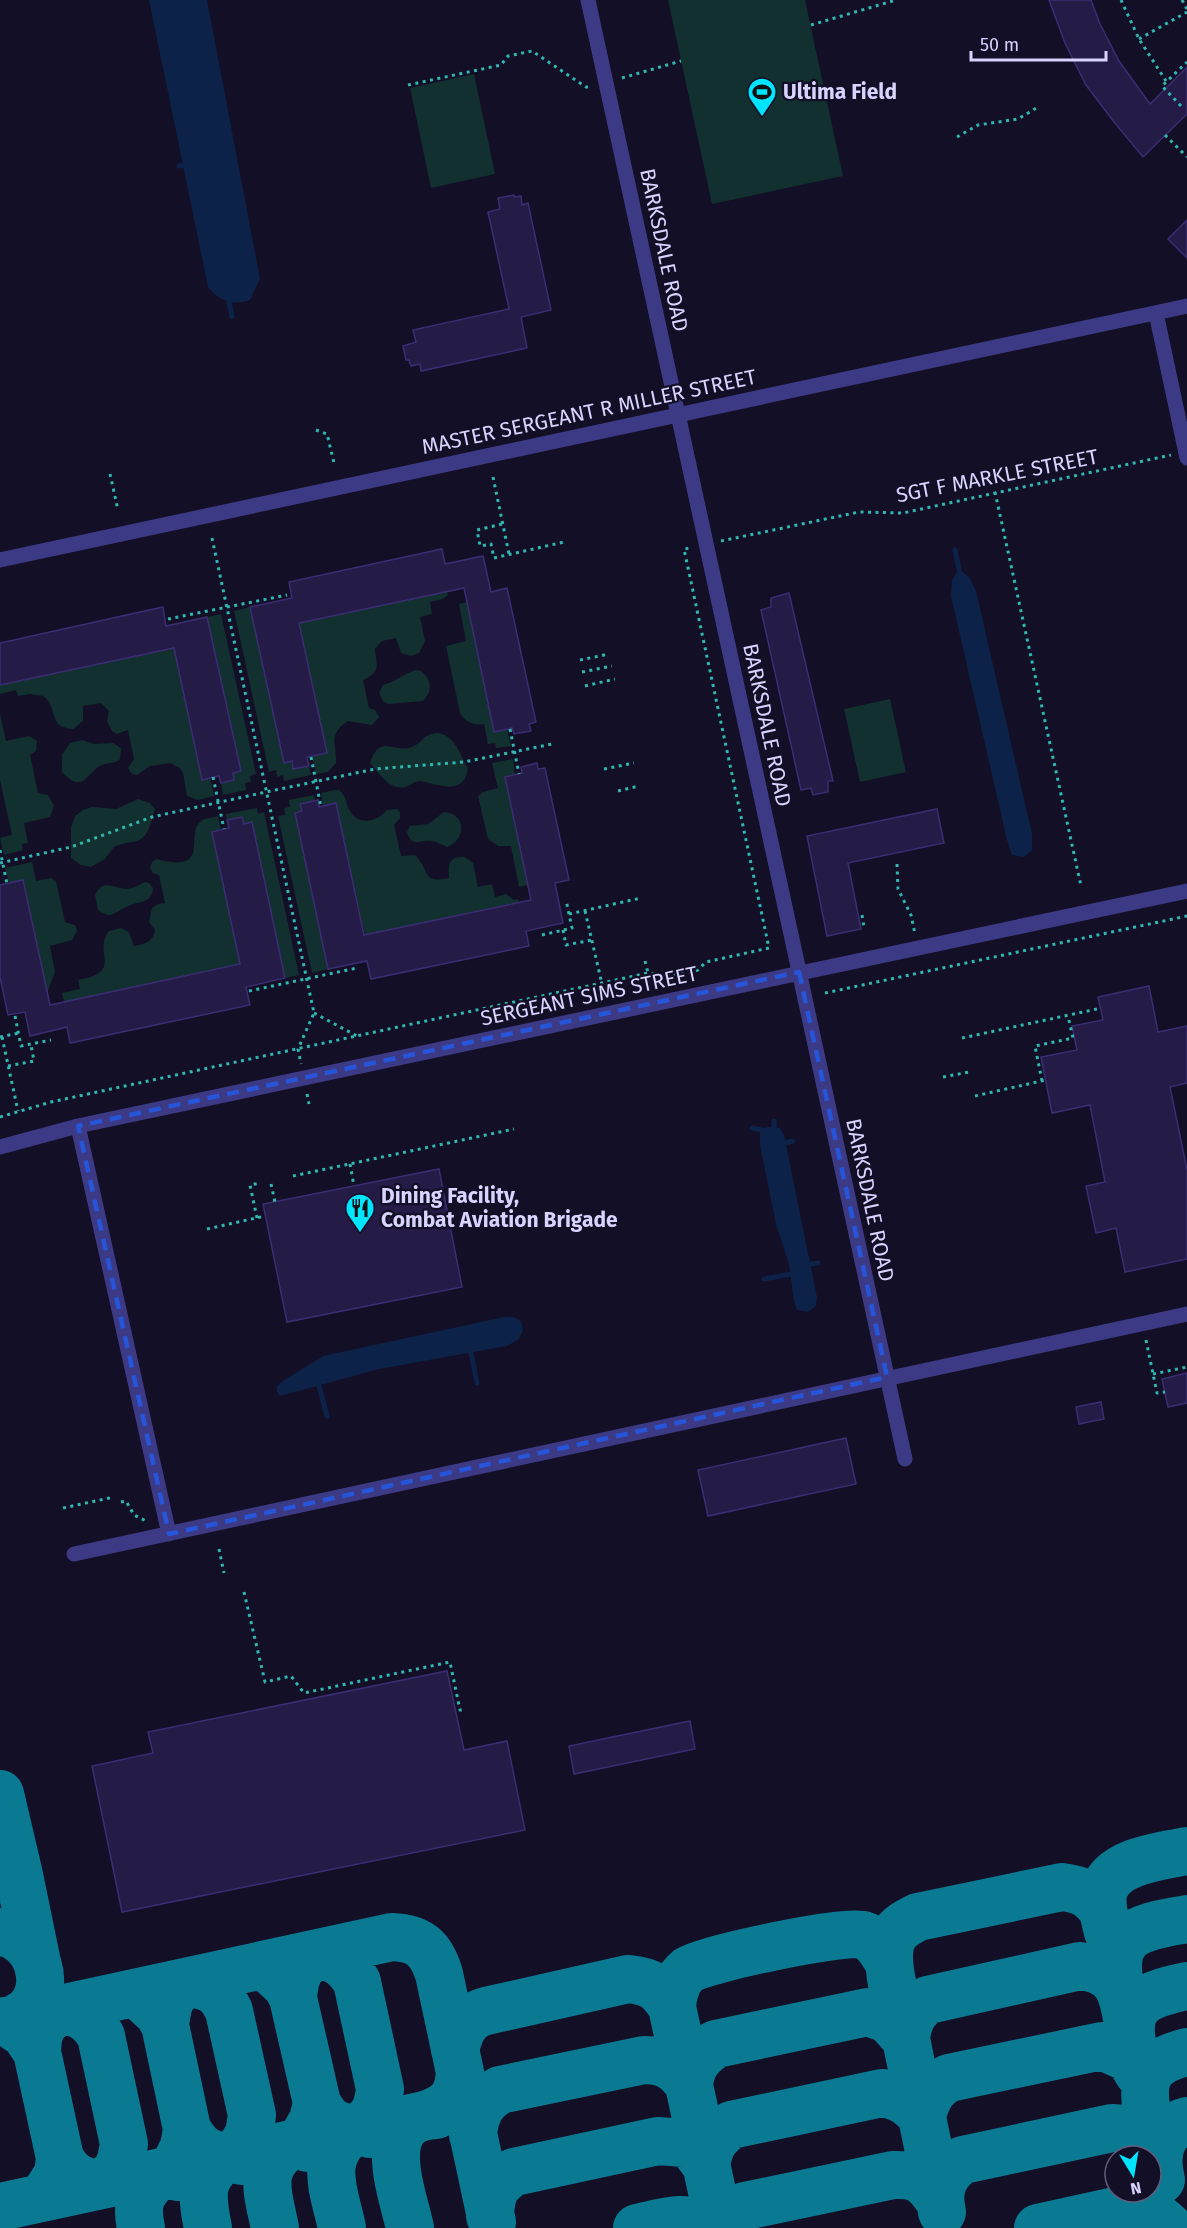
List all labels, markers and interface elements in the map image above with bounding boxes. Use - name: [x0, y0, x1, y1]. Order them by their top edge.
- scale bar: [971, 24, 1106, 62]
- text: 50 m: [980, 34, 1019, 56]
- sports icon: Ultima Field: [746, 76, 778, 118]
- place label: Ultima Field: [783, 79, 897, 105]
- street label: BARKSDALE ROAD: [634, 166, 694, 334]
- street label: MASTER SERGEANT R MILLER STREET: [419, 364, 759, 460]
- street label: SGT F MARKLE STREET: [894, 444, 1100, 508]
- street label: BARKSDALE ROAD: [737, 641, 797, 809]
- street label: SERGEANT SIMS STREET: [478, 960, 700, 1032]
- street label: BARKSDALE ROAD: [840, 1116, 900, 1284]
- place label: Dining Facility, Combat Aviation Brigade: [381, 1183, 618, 1233]
- restaurant icon: Dining Facility, Combat Aviation Brigade: [344, 1192, 376, 1234]
- north arrow: [1103, 2144, 1163, 2204]
- text: N: [1129, 2178, 1143, 2199]

